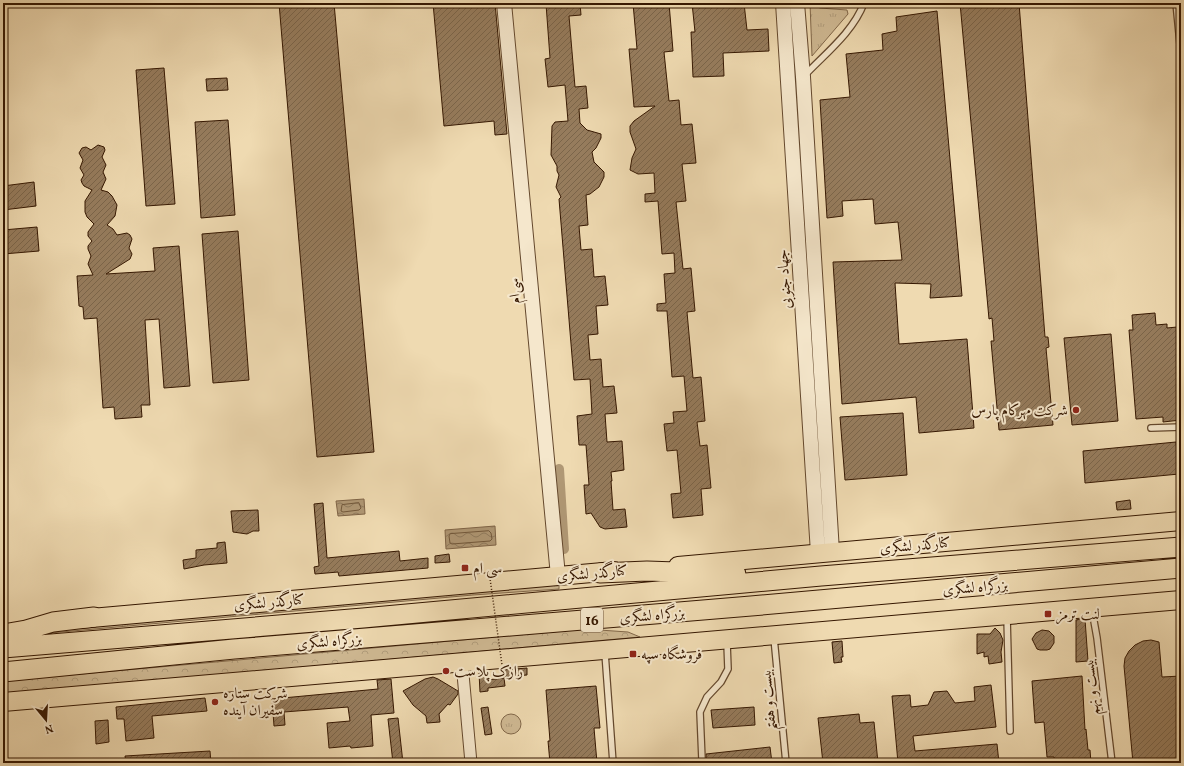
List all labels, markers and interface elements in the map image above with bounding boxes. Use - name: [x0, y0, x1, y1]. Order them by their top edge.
- street label: جهاد جنوبی: [773, 248, 798, 309]
- street label: سی‌ام: [504, 277, 528, 305]
- place label: شرکت مهرکام پارس: [971, 401, 1068, 423]
- marker: شرکت مهرکام پارس: [1071, 405, 1081, 415]
- street label: کنارگذر لشگری: [879, 531, 952, 560]
- place label: سی ام: [473, 559, 502, 581]
- street label: کنارگذر لشگری: [556, 559, 629, 588]
- marker: سی ام: [460, 563, 470, 573]
- street label: بزرگراه لشگری: [941, 574, 1009, 602]
- street label: کنارگذر لشگری: [233, 588, 306, 617]
- street label: بزرگراه لشگری: [618, 602, 686, 630]
- place label: لنت ترمز: [1056, 605, 1100, 626]
- road number: 16: [581, 608, 603, 632]
- marker: لنت ترمز: [1043, 609, 1053, 619]
- street label: بزرگراه لشگری: [295, 628, 363, 656]
- place label: فروشگاه سپه: [641, 644, 702, 666]
- marker: فروشگاه سپه: [628, 649, 638, 659]
- street label: بیست و نهم: [1079, 657, 1108, 716]
- place label: رازک پلاست: [454, 662, 523, 683]
- marker: رازک پلاست: [441, 666, 451, 676]
- street label: بیست و هفتم: [756, 668, 786, 732]
- place label: شرکت ستاره سفیران آینده: [223, 684, 288, 722]
- marker: شرکت ستاره سفیران آینده: [210, 697, 220, 707]
- north arrow: [26, 700, 66, 740]
- text: N: [43, 720, 55, 736]

